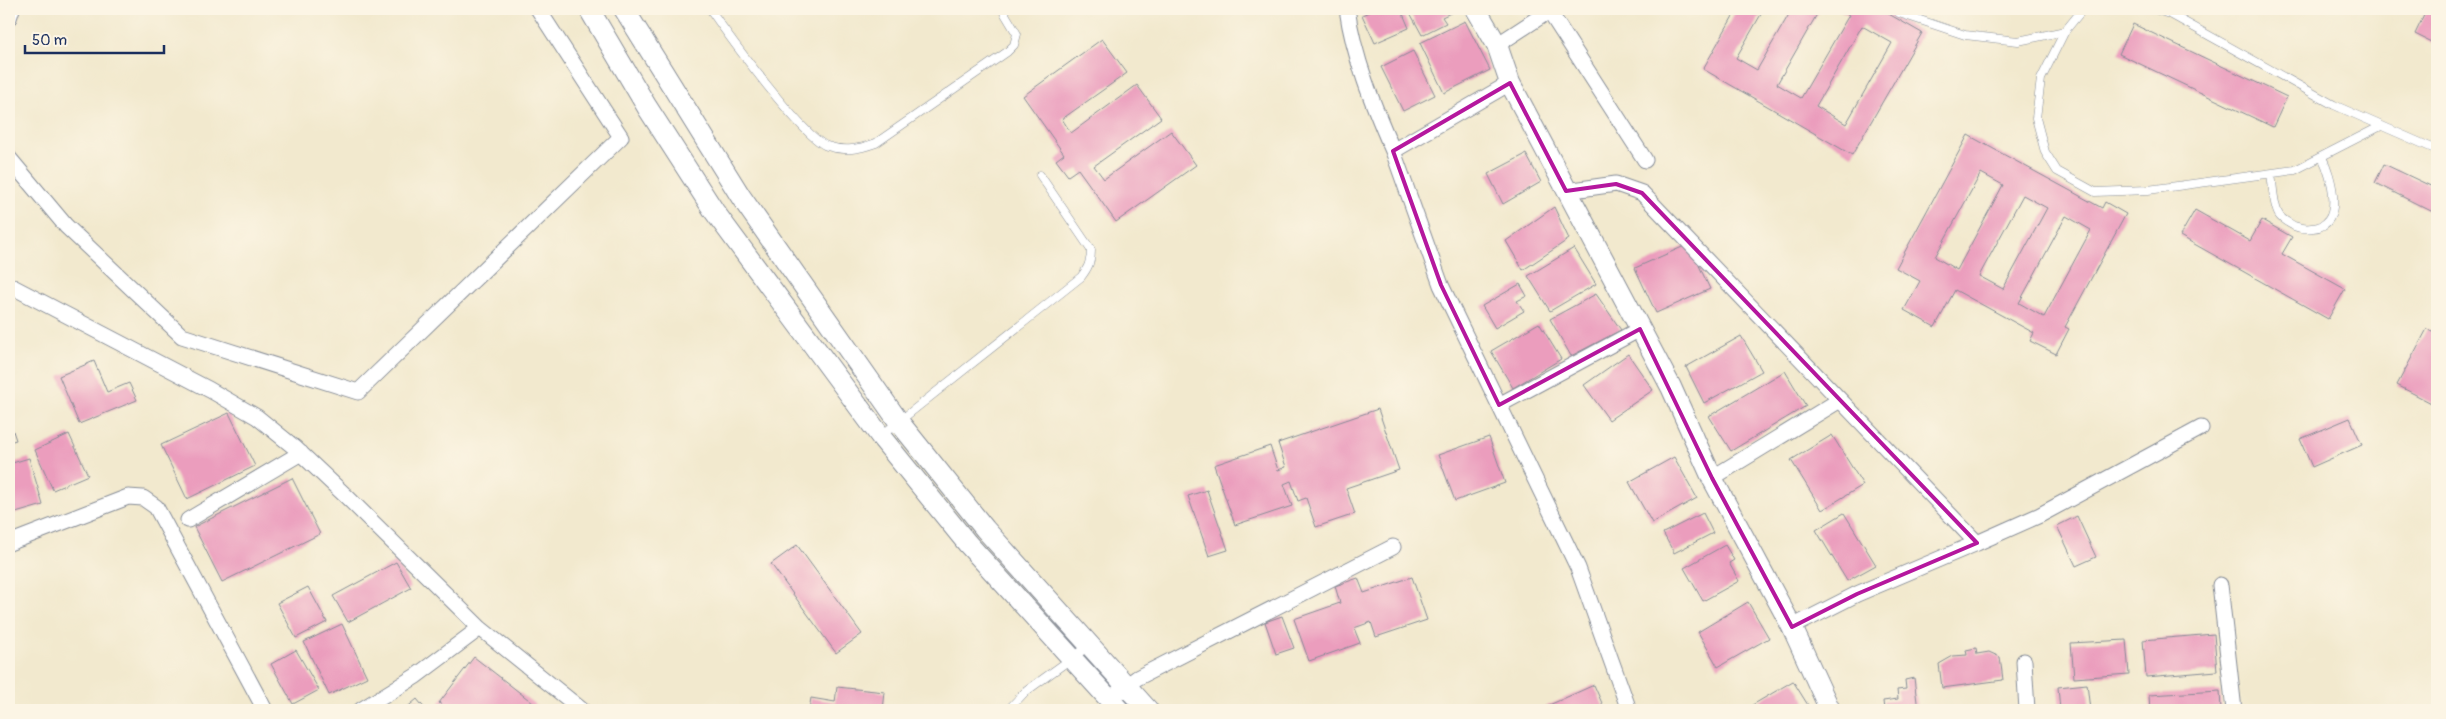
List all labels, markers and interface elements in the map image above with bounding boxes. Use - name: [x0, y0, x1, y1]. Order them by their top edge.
- scale bar: [25, 22, 164, 54]
- text: 50 m: [32, 31, 67, 50]

